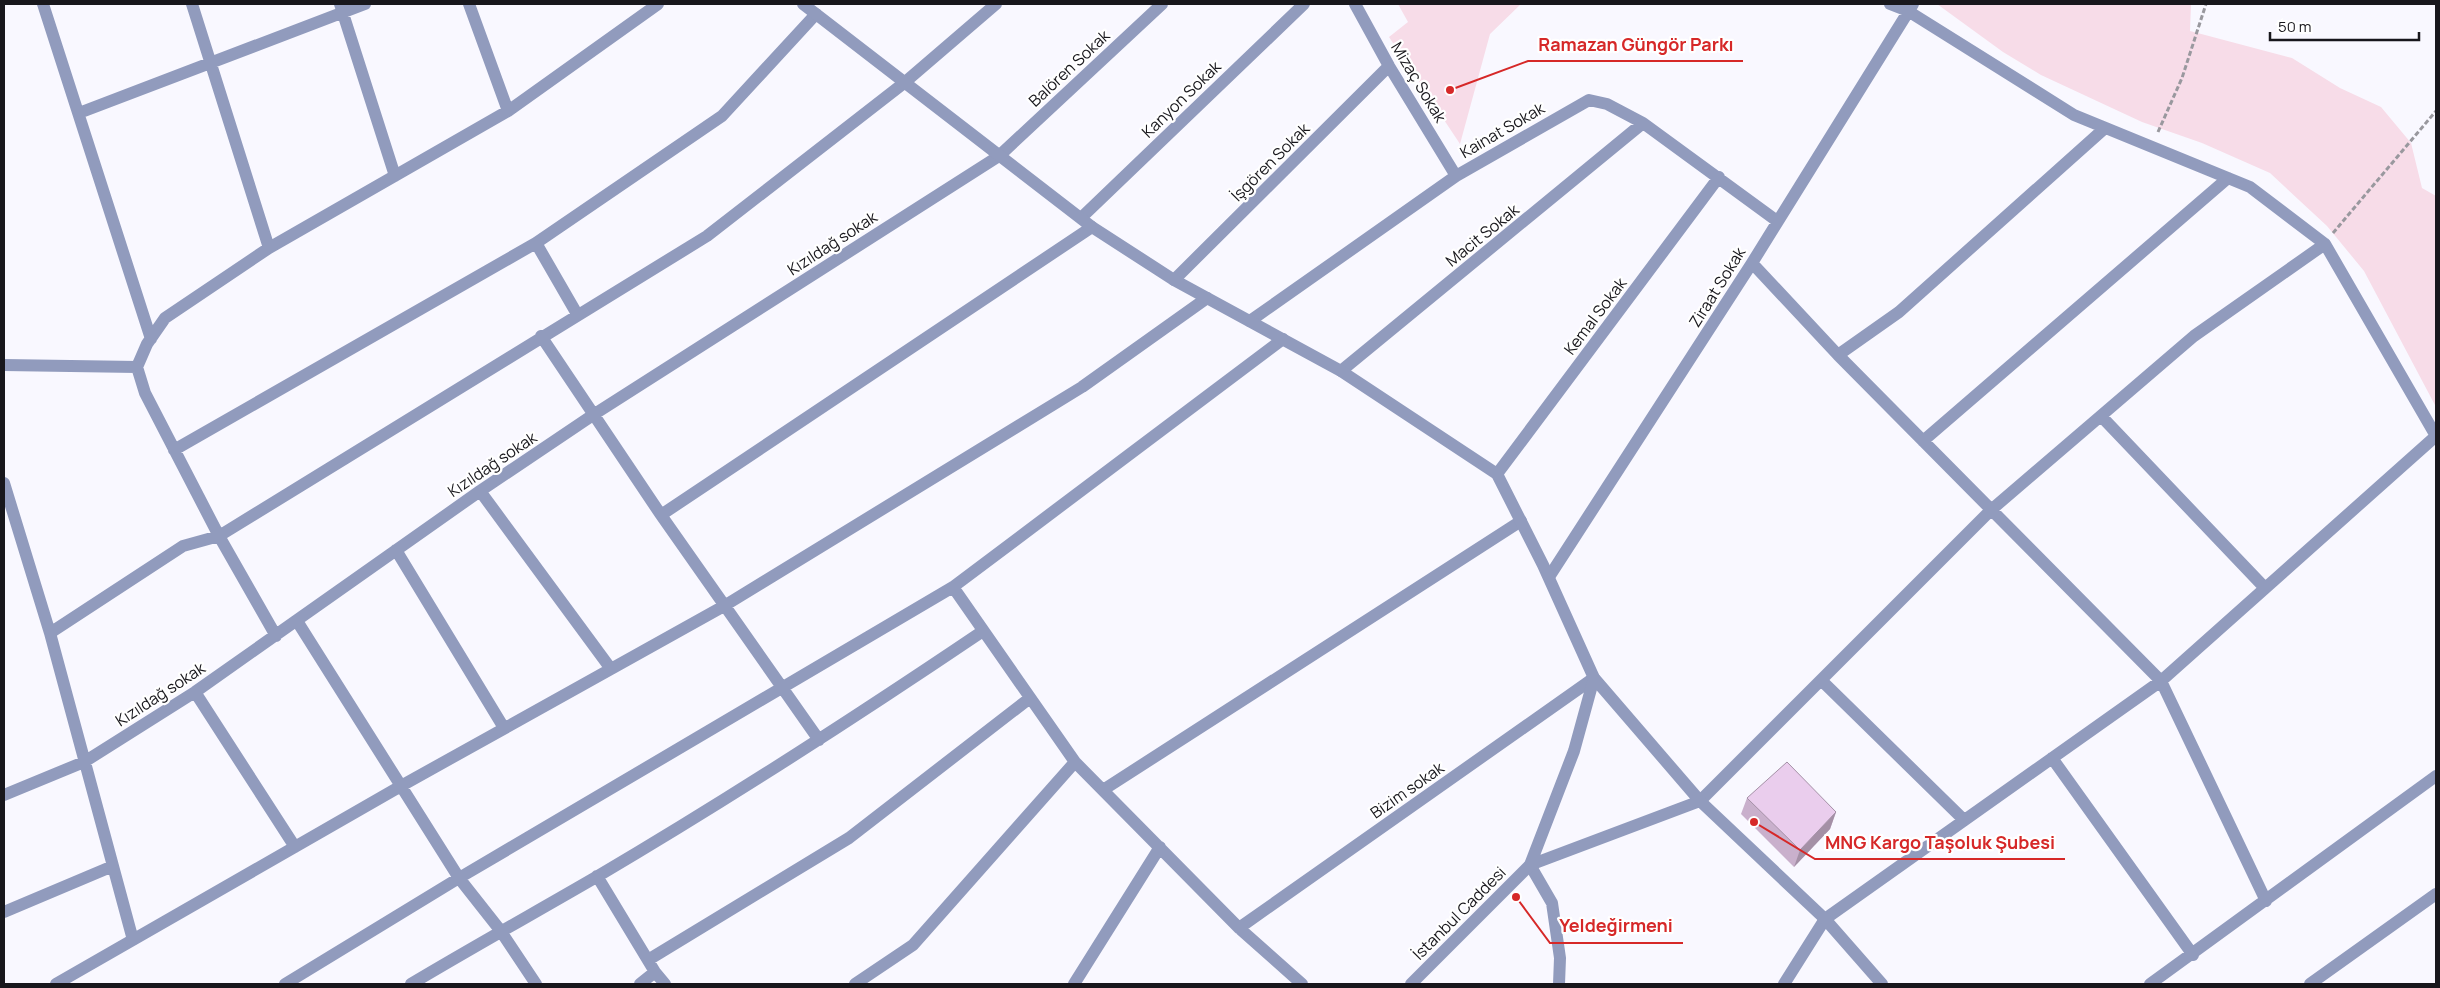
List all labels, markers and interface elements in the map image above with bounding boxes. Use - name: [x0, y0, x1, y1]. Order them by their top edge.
- scale bar: [2270, 10, 2419, 42]
- text: 50 m: [2278, 16, 2312, 37]
- street label: Balören Sokak: [1024, 24, 1115, 111]
- callout: Ramazan Güngör Parkı: [1528, 28, 1743, 61]
- text: Ramazan Güngör Parkı: [1538, 32, 1734, 56]
- street label: Mizaç Sokak: [1386, 38, 1452, 127]
- street label: Kanyon Sokak: [1137, 55, 1226, 142]
- street label: Kainat Sokak: [1456, 96, 1549, 163]
- street label: İşgören Sokak: [1226, 117, 1315, 206]
- street label: Macit Sokak: [1441, 198, 1524, 271]
- street label: Kızıldağ sokak: [783, 205, 882, 280]
- street label: Ziraat Sokak: [1684, 242, 1751, 331]
- street label: Kemal Sokak: [1559, 272, 1632, 359]
- street label: Kızıldağ sokak: [443, 426, 542, 502]
- street label: Kızıldağ sokak: [111, 656, 210, 731]
- street label: Bizim sokak: [1366, 756, 1449, 823]
- callout: MNG Kargo Taşoluk Şubesi: [1815, 826, 2065, 859]
- text: MNG Kargo Taşoluk Şubesi: [1825, 830, 2055, 854]
- street label: İstanbul Caddesi: [1408, 862, 1510, 964]
- callout: Yeldeğirmeni: [1550, 910, 1683, 943]
- text: Yeldeğirmeni: [1559, 913, 1673, 937]

